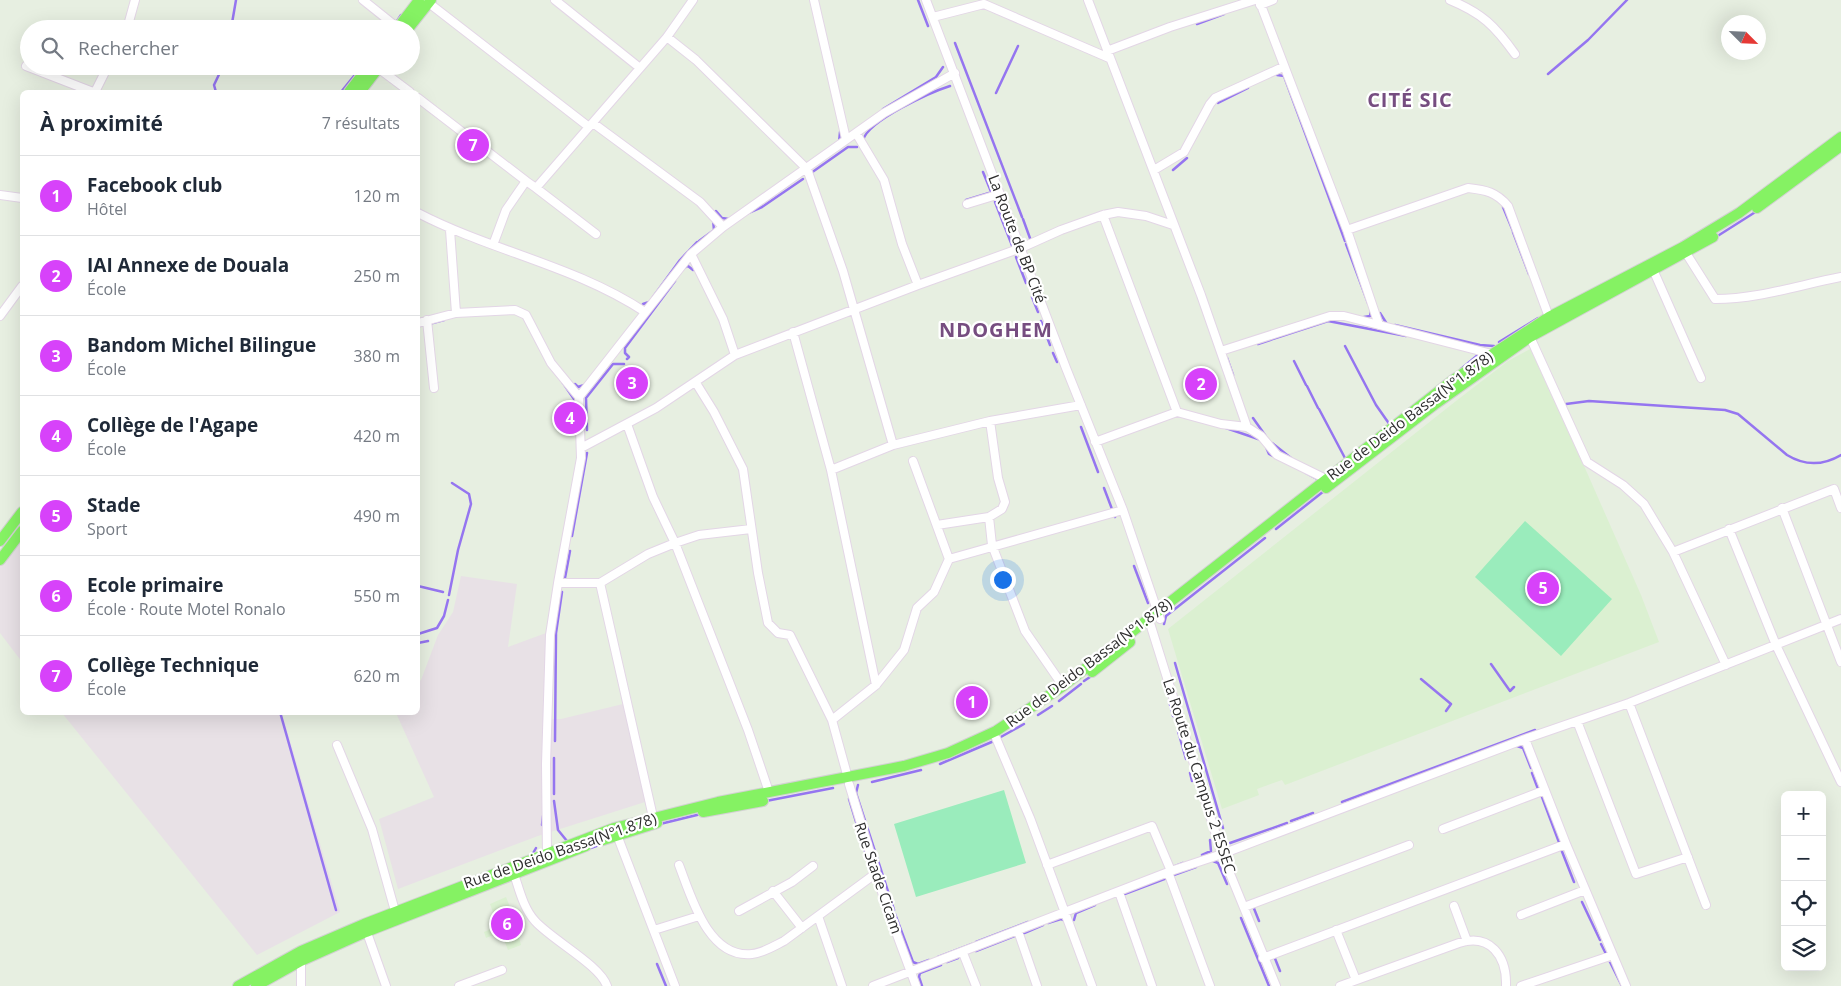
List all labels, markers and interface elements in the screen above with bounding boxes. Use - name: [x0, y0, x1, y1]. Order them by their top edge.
- north arrow: [1721, 15, 1766, 60]
- search box: [20, 20, 420, 75]
- icon: search: [38, 34, 66, 62]
- text: Rechercher: [78, 35, 179, 61]
- district label: CITÉ SIC: [1367, 86, 1453, 113]
- text: À proximité: [40, 109, 163, 137]
- text: 7 résultats: [322, 112, 400, 134]
- pin: 7: [457, 126, 489, 164]
- street label: La Route de BP Cité: [984, 171, 1052, 306]
- text: Facebook club: [87, 172, 222, 198]
- text: 1: [51, 185, 61, 207]
- text: 120 m: [354, 185, 400, 207]
- text: Hôtel: [87, 198, 127, 220]
- text: IAI Annexe de Douala: [87, 252, 289, 278]
- text: 2: [51, 265, 61, 287]
- text: 250 m: [354, 265, 400, 287]
- text: École: [87, 278, 126, 300]
- district label: NDOGHEM: [939, 316, 1053, 343]
- text: Bandom Michel Bilingue: [87, 332, 316, 358]
- text: 3: [51, 345, 61, 367]
- text: 380 m: [354, 345, 400, 367]
- street label: Rue de Deido Bassa(N°1.878): [1322, 346, 1496, 484]
- text: École: [87, 358, 126, 380]
- pin: 3: [616, 364, 648, 402]
- pin: 2: [1185, 365, 1217, 403]
- pin: 4: [554, 399, 586, 437]
- text: Collège de l'Agape: [87, 412, 258, 438]
- text: 4: [51, 425, 61, 447]
- text: 420 m: [354, 425, 400, 447]
- text: École: [87, 438, 126, 460]
- text: Stade: [87, 492, 140, 518]
- text: 5: [51, 505, 61, 527]
- text: 490 m: [354, 505, 400, 527]
- text: Sport: [87, 518, 127, 540]
- your location: [990, 567, 1016, 593]
- pin: 5: [1527, 569, 1559, 607]
- text: Ecole primaire: [87, 572, 223, 598]
- text: 6: [51, 585, 61, 607]
- text: 550 m: [354, 585, 400, 607]
- street label: Rue de Deido Bassa(N°1.878): [1001, 593, 1175, 731]
- text: École · Route Motel Ronalo: [87, 598, 286, 620]
- text: Collège Technique: [87, 652, 259, 678]
- text: 7: [51, 665, 61, 687]
- text: 620 m: [354, 665, 400, 687]
- street label: La Route du Campus 2 ESSEC: [1159, 676, 1241, 876]
- text: École: [87, 678, 126, 700]
- pin: 1: [956, 683, 988, 721]
- map controls: [1781, 791, 1826, 971]
- button: +: [1781, 791, 1826, 836]
- street label: Rue de Deido Bassa(N°1.878): [460, 808, 659, 893]
- street label: Rue Stade Cicam: [850, 819, 907, 936]
- button: −: [1781, 836, 1826, 881]
- button: locate: [1781, 881, 1826, 926]
- pin: 6: [491, 905, 523, 943]
- button: layers: [1781, 926, 1826, 971]

